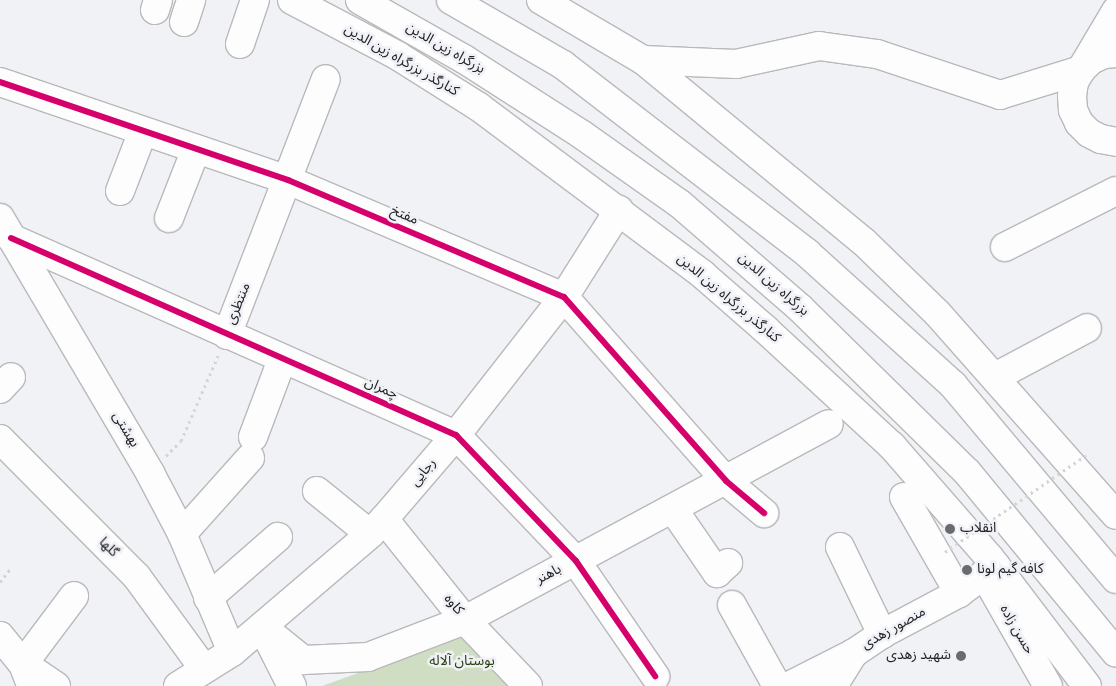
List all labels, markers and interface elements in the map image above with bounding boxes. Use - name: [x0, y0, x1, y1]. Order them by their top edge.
- street label: بزرگراه زین الدین: [403, 20, 487, 78]
- street label: کنارگذر بزرگراه زین الدین: [341, 21, 461, 101]
- street label: مفتخ: [388, 203, 420, 229]
- street label: بزرگراه زین الدین: [734, 250, 812, 320]
- street label: کنارگذر بزرگراه زین الدین: [673, 251, 783, 347]
- street label: منتظری: [223, 281, 255, 327]
- street label: چمران: [362, 374, 400, 404]
- street label: بهشتی: [108, 409, 142, 451]
- street label: رجایی: [407, 456, 441, 490]
- place label: انقلاب: [960, 521, 996, 537]
- marker: انقلاب: [944, 523, 956, 535]
- street label: گلها: [95, 535, 121, 561]
- street label: باهنر: [533, 561, 565, 589]
- place label: کافه گیم لونا: [977, 562, 1043, 578]
- marker: کافه گیم لونا: [961, 564, 973, 576]
- street label: کاوه: [440, 591, 466, 619]
- street label: حسن زاده: [995, 602, 1037, 658]
- street label: منصور زهدی: [859, 604, 929, 654]
- place label: شهید زهدی: [886, 648, 951, 664]
- marker: شهید زهدی: [955, 650, 967, 662]
- park label: بوستان آلاله: [429, 654, 495, 670]

